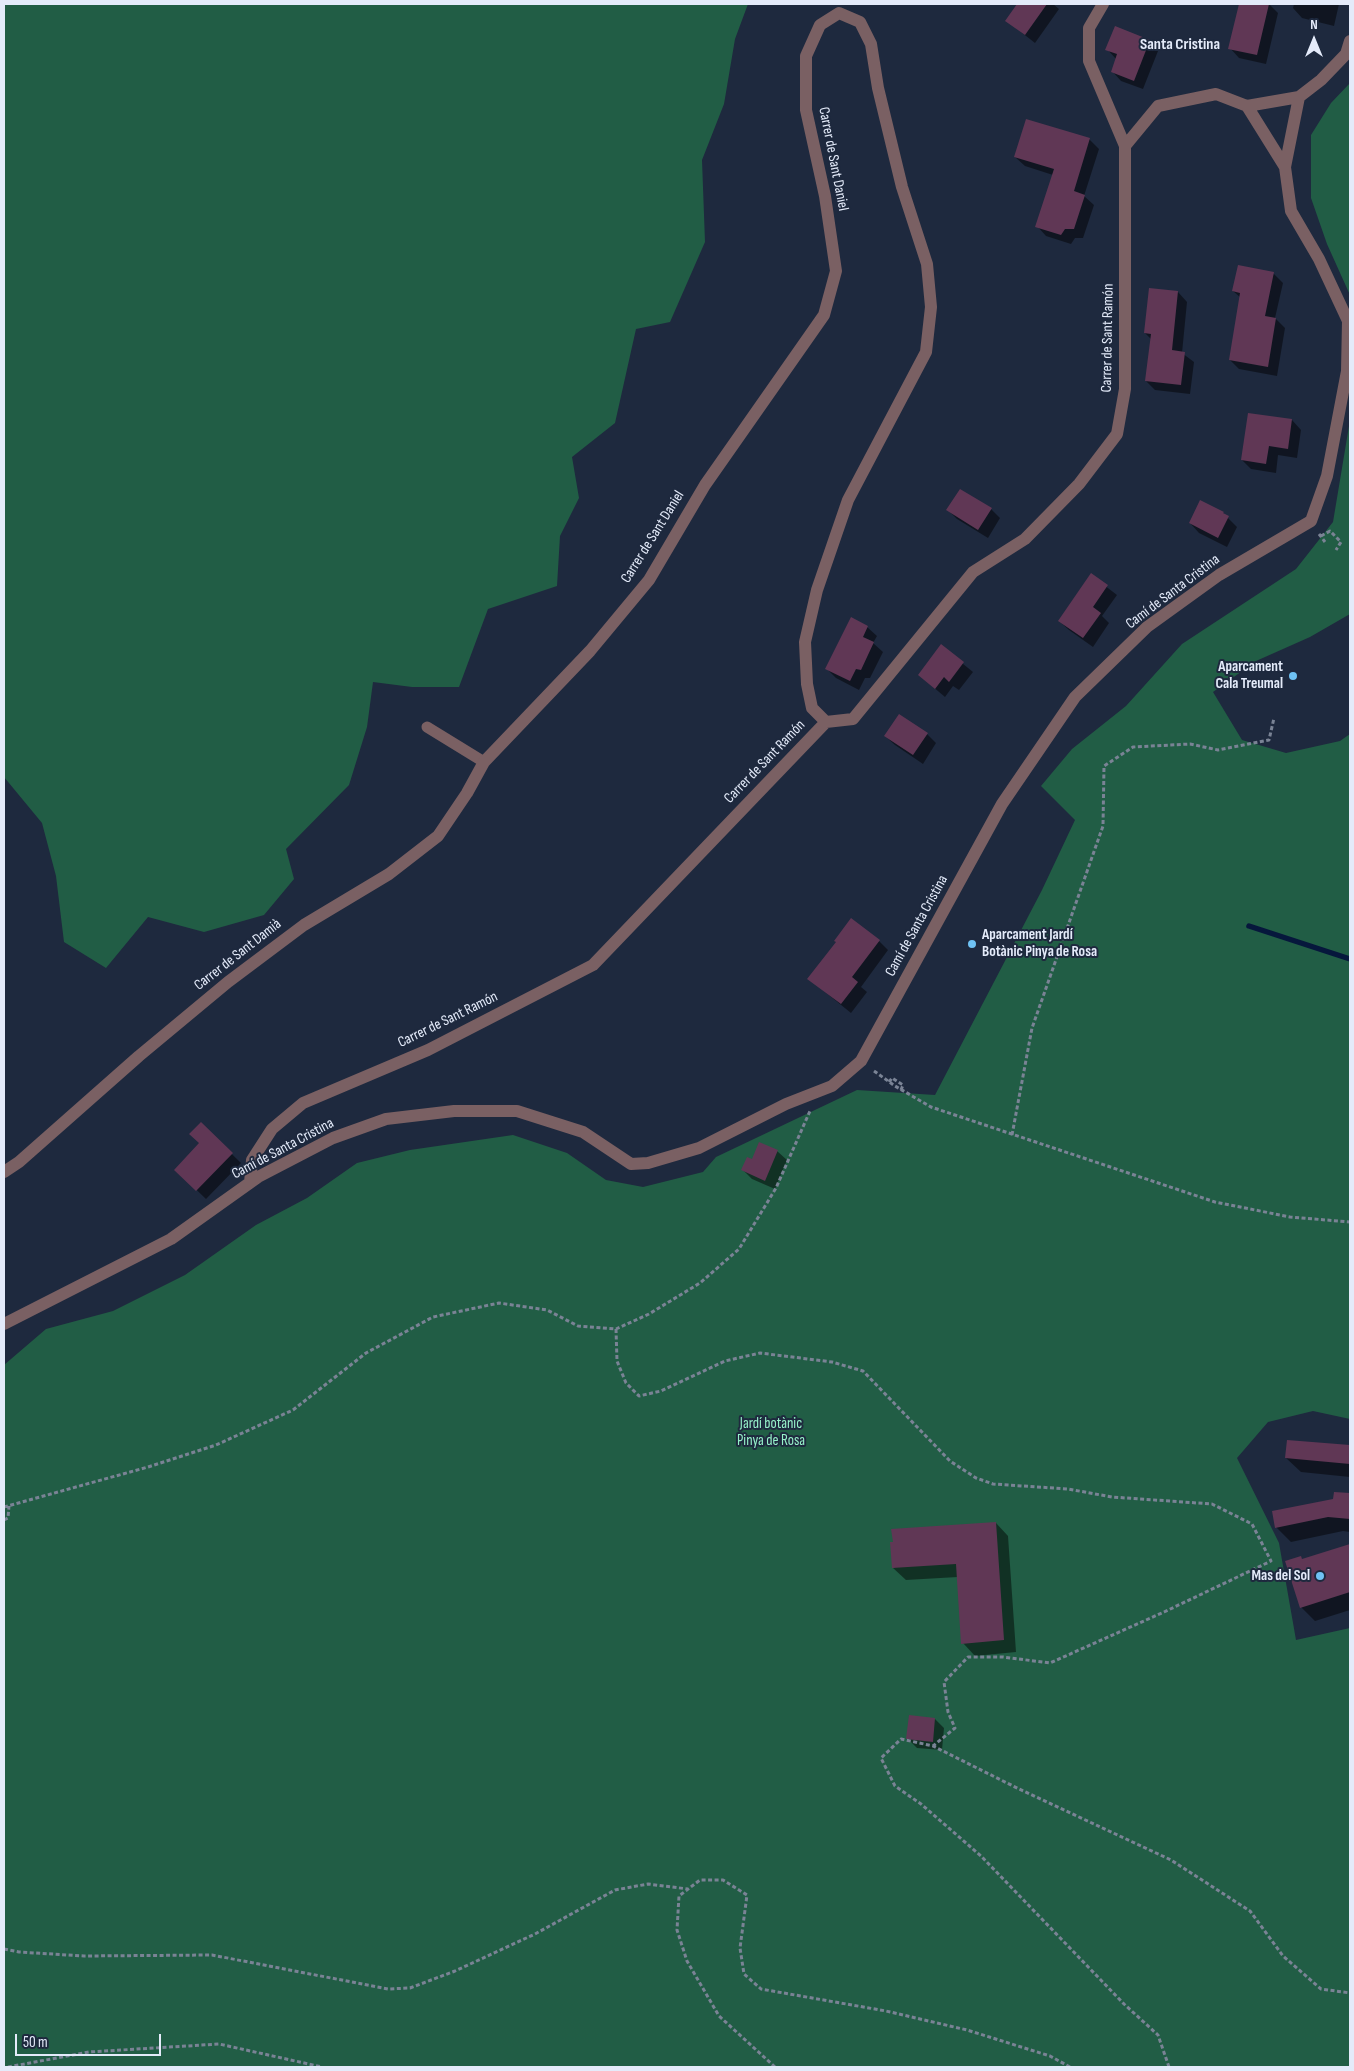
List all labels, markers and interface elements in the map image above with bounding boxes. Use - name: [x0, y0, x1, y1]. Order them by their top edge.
- north arrow: [1289, 15, 1339, 65]
- text: N: [1310, 16, 1318, 33]
- district label: Santa Cristina: [1140, 35, 1220, 55]
- street label: Carrer de Sant Daniel: [814, 106, 852, 212]
- street label: Carrer de Sant Ramón: [1098, 283, 1118, 393]
- street label: Carrer de Sant Daniel: [617, 488, 689, 586]
- street label: Camí de Santa Cristina: [1122, 551, 1224, 633]
- place label: Aparcament Cala Treumal: [1216, 658, 1283, 693]
- marker: Aparcament Cala Treumal: [1287, 670, 1299, 682]
- street label: Carrer de Sant Ramón: [721, 717, 809, 807]
- street label: Camí de Santa Cristina: [882, 872, 952, 980]
- street label: Carrer de Sant Damià: [191, 915, 285, 995]
- place label: Aparcament Jardí Botànic Pinya de Rosa: [982, 926, 1097, 961]
- marker: Aparcament Jardí Botànic Pinya de Rosa: [966, 938, 978, 950]
- street label: Carrer de Sant Ramón: [395, 988, 501, 1052]
- street label: Camí de Santa Cristina: [229, 1115, 337, 1183]
- park label: Jardí botànic Pinya de Rosa: [737, 1415, 805, 1450]
- place label: Mas del Sol: [1252, 1567, 1310, 1585]
- marker: Mas del Sol: [1314, 1570, 1326, 1582]
- scale bar: [18, 2024, 164, 2056]
- text: 50 m: [23, 2033, 48, 2052]

